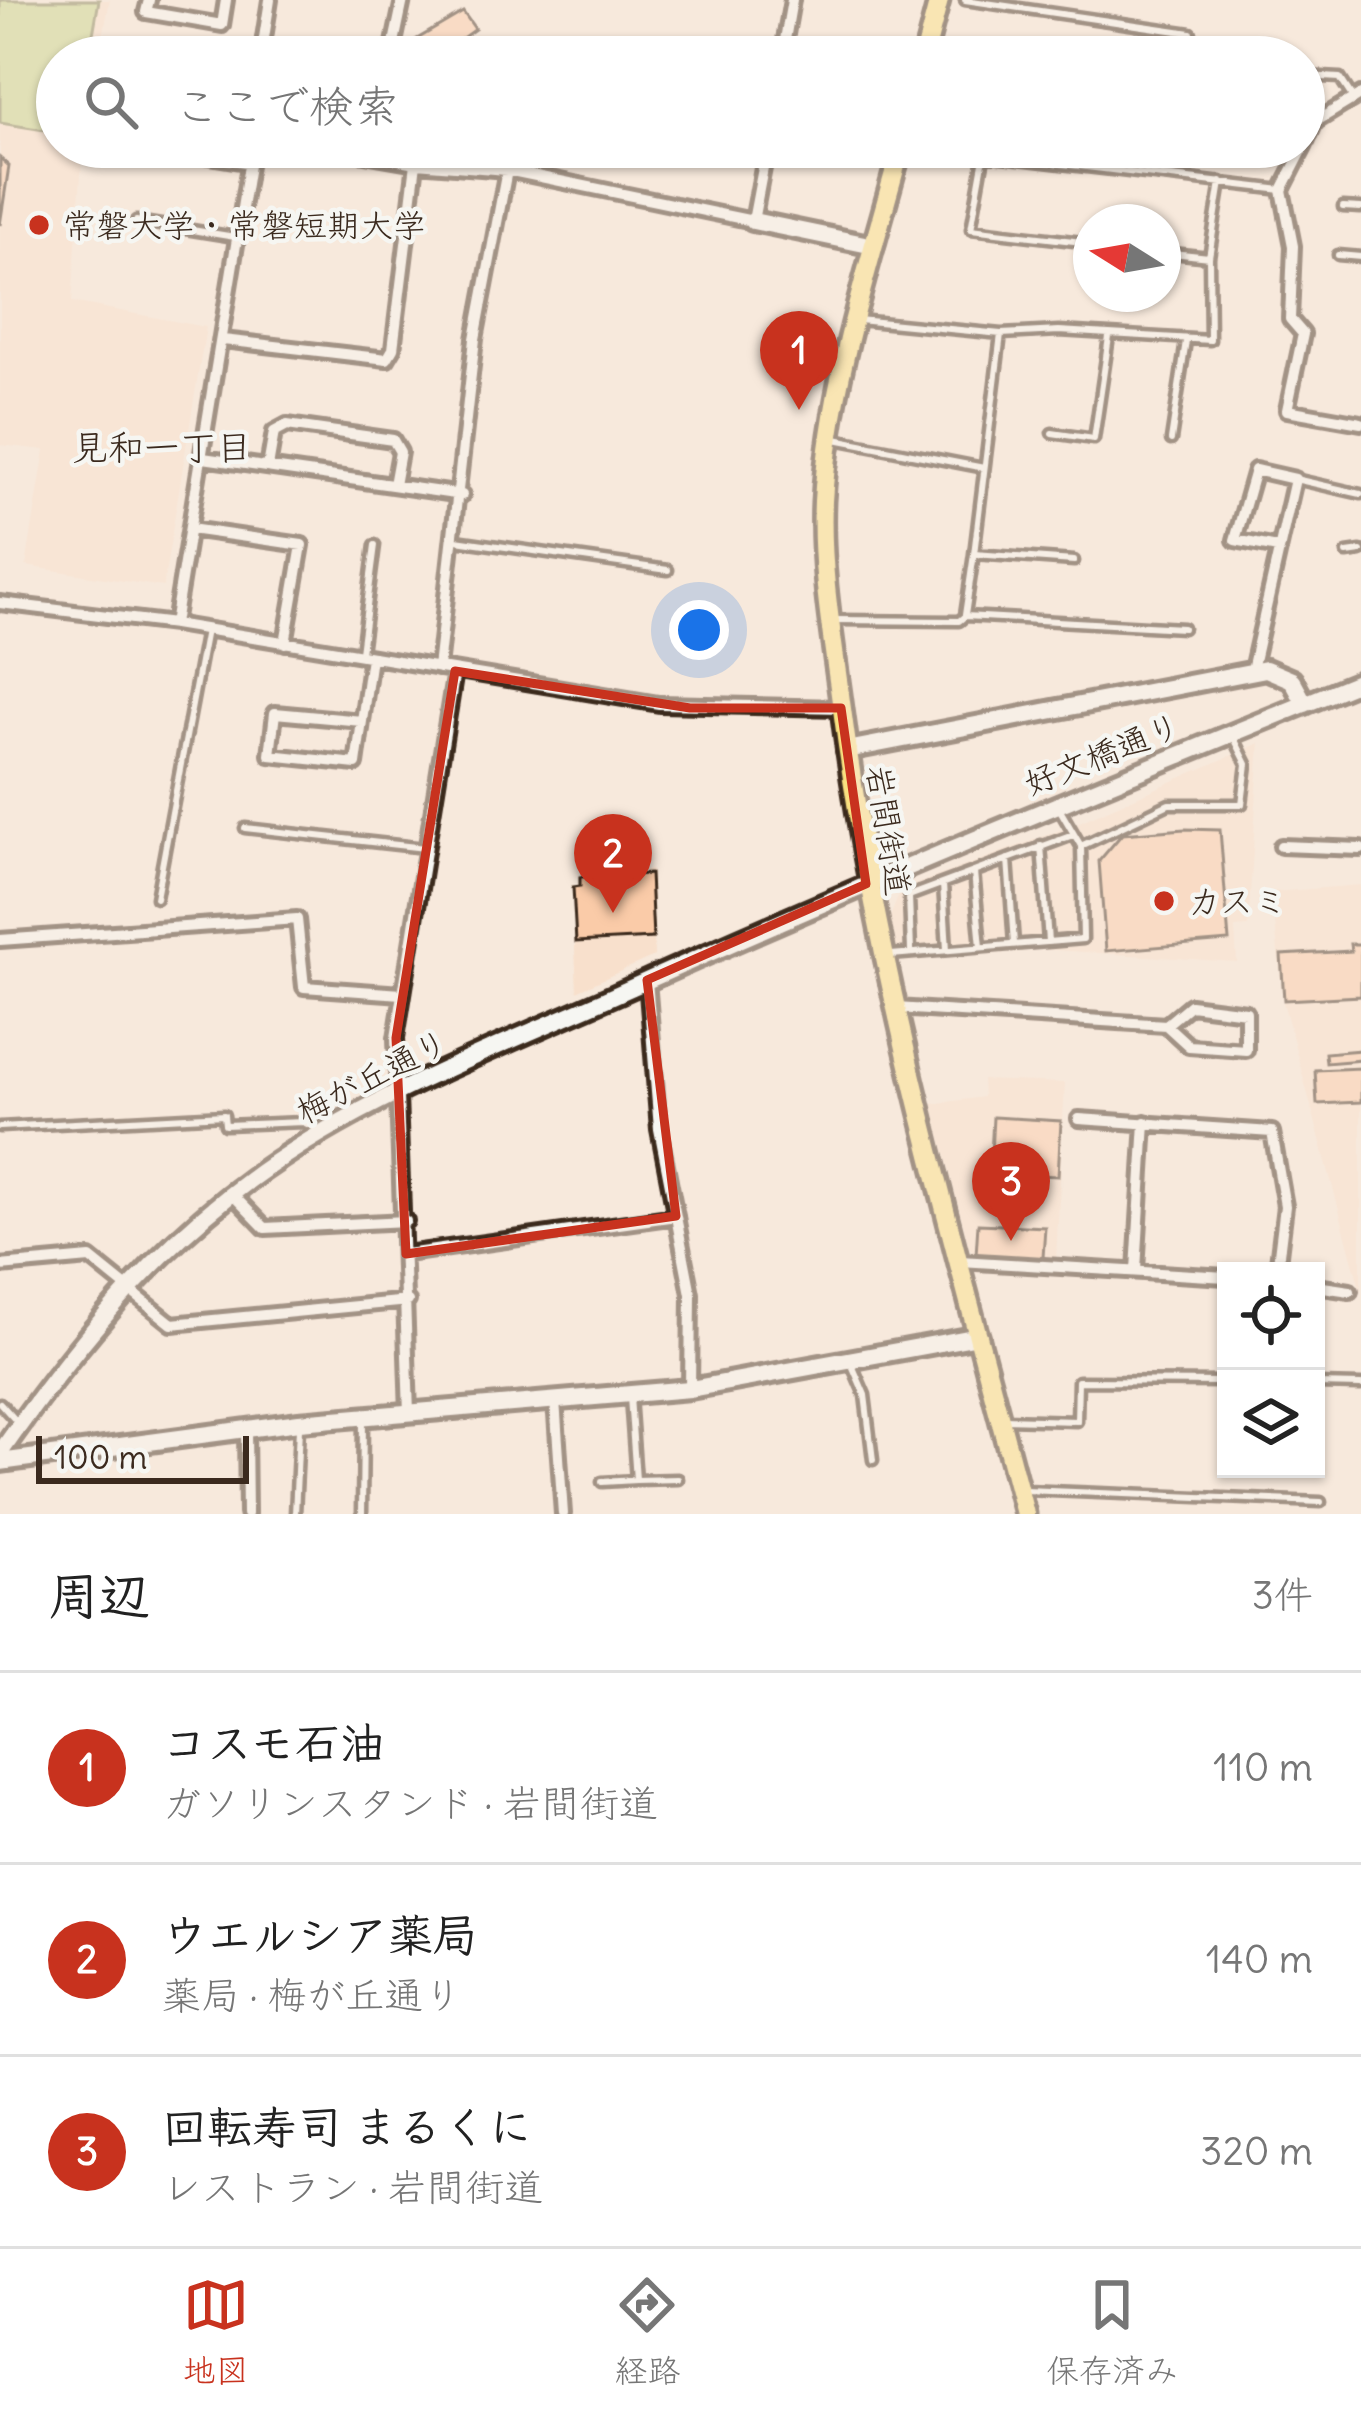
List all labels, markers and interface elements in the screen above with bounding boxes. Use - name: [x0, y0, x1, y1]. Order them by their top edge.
- search box: [36, 36, 1325, 168]
- icon: search: [78, 69, 144, 135]
- text: ここで検索: [174, 78, 399, 134]
- place label: 常磐大学・常磐短期大学: [63, 204, 426, 246]
- north arrow: [1073, 204, 1181, 312]
- marker: 常磐大学・常磐短期大学: [26, 212, 52, 238]
- pin: 1: [760, 311, 838, 410]
- district label: 見和一丁目: [72, 425, 252, 470]
- your location: [669, 600, 729, 660]
- street label: 好文橋通り: [1018, 704, 1186, 804]
- street label: 岩間街道: [858, 762, 920, 898]
- pin: 2: [574, 814, 652, 913]
- place label: カスミ: [1188, 880, 1286, 922]
- marker: カスミ: [1151, 888, 1177, 914]
- street label: 梅が丘通り: [289, 1020, 455, 1132]
- pin: 3: [972, 1142, 1050, 1241]
- map controls: [1217, 1262, 1325, 1478]
- button: locate: [1217, 1262, 1325, 1370]
- button: layers: [1217, 1370, 1325, 1478]
- scale bar: [36, 1430, 249, 1483]
- text: 100 m: [54, 1436, 147, 1478]
- text: 周辺: [48, 1564, 150, 1628]
- text: 3件: [1252, 1571, 1313, 1620]
- text: コスモ石油: [162, 1715, 385, 1771]
- text: 1: [79, 1743, 95, 1792]
- text: 110 m: [1213, 1743, 1313, 1792]
- text: ガソリンスタンド · 岩間街道: [162, 1779, 658, 1828]
- text: ウエルシア薬局: [162, 1907, 478, 1963]
- text: 2: [76, 1935, 98, 1984]
- text: 140 m: [1206, 1935, 1313, 1984]
- text: 薬局 · 梅が丘通り: [162, 1971, 462, 2020]
- text: 回転寿司 まるくに: [162, 2099, 533, 2155]
- text: 3: [76, 2127, 98, 2176]
- text: 320 m: [1200, 2127, 1313, 2176]
- text: レストラン · 岩間街道: [162, 2163, 543, 2212]
- tab: 地図: [183, 2272, 249, 2392]
- tab: 経路: [614, 2272, 680, 2392]
- tab: 保存済み: [1046, 2272, 1178, 2392]

